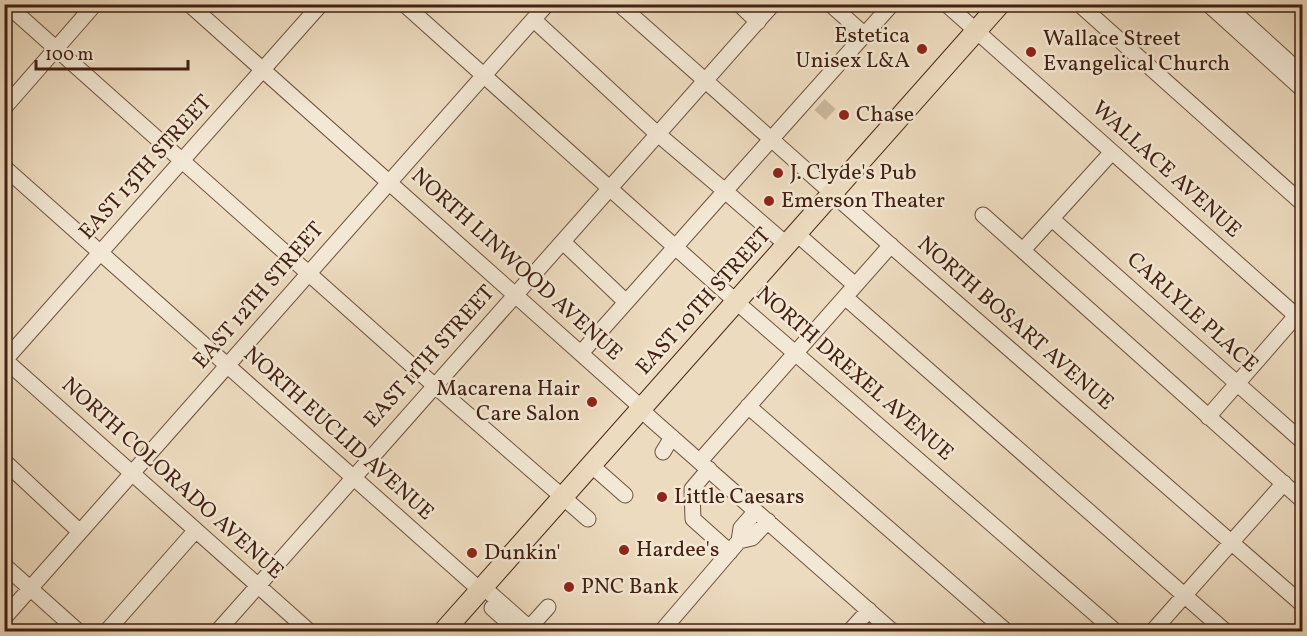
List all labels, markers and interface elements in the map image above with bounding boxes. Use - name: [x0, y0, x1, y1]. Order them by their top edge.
- place label: Estetica Unisex L&A: [796, 21, 910, 77]
- place label: Wallace Street Evangelical Church: [1043, 24, 1230, 80]
- scale bar: [36, 33, 188, 71]
- marker: Estetica Unisex L&A: [915, 42, 929, 56]
- text: 100 m: [45, 43, 94, 68]
- marker: Wallace Street Evangelical Church: [1024, 45, 1038, 59]
- street label: EAST 13TH STREET: [72, 89, 220, 247]
- street label: WALLACE AVENUE: [1084, 94, 1248, 246]
- place label: Chase: [856, 100, 914, 131]
- marker: Chase: [837, 108, 851, 122]
- place label: J. Clyde's Pub: [790, 158, 917, 189]
- street label: NORTH LINWOOD AVENUE: [403, 162, 629, 368]
- marker: J. Clyde's Pub: [771, 166, 785, 180]
- place label: Emerson Theater: [781, 186, 945, 217]
- marker: Emerson Theater: [762, 194, 776, 208]
- street label: EAST 12TH STREET: [186, 216, 332, 376]
- street label: EAST 10TH STREET: [629, 221, 779, 383]
- street label: NORTH BOSART AVENUE: [910, 230, 1120, 418]
- street label: CARLYLE PLACE: [1119, 245, 1265, 381]
- street label: EAST 11TH STREET: [357, 279, 503, 435]
- street label: NORTH DREXEL AVENUE: [748, 279, 960, 469]
- street label: NORTH EUCLID AVENUE: [236, 340, 440, 528]
- street label: NORTH COLORADO AVENUE: [54, 371, 290, 587]
- place label: Macarena Hair Care Salon: [436, 374, 580, 430]
- marker: Macarena Hair Care Salon: [585, 395, 599, 409]
- place label: Little Caesars: [674, 482, 804, 513]
- marker: Little Caesars: [655, 490, 669, 504]
- place label: Hardee's: [636, 535, 719, 566]
- place label: Dunkin': [484, 538, 561, 569]
- marker: Hardee's: [617, 543, 631, 557]
- marker: Dunkin': [465, 546, 479, 560]
- place label: PNC Bank: [581, 572, 679, 603]
- marker: PNC Bank: [562, 580, 576, 594]

